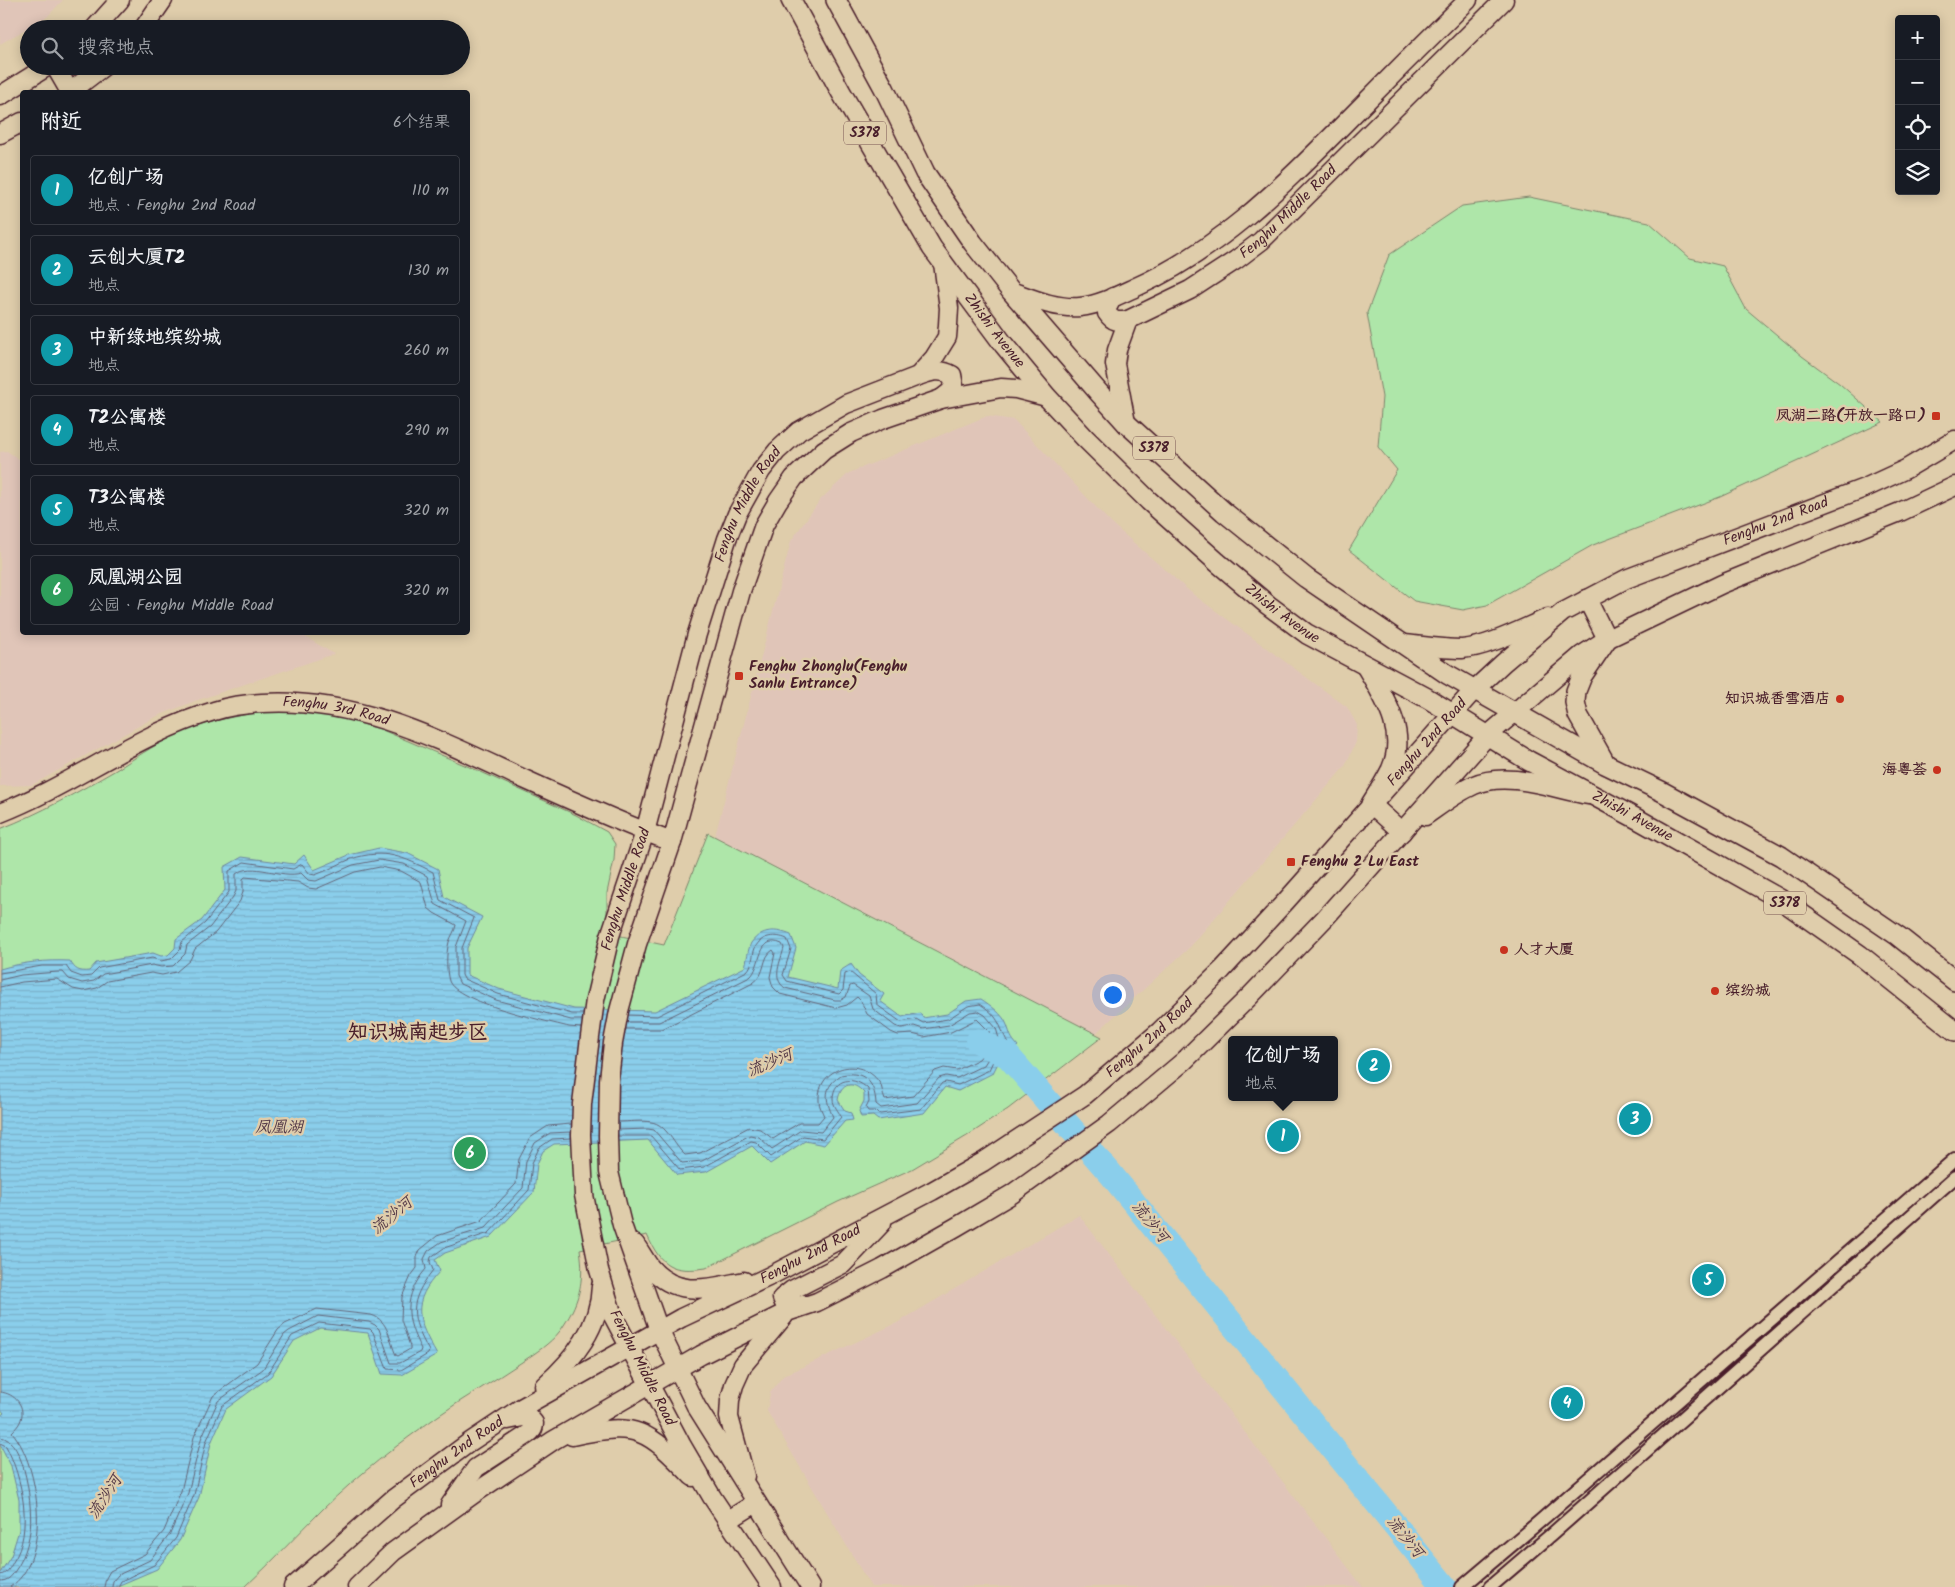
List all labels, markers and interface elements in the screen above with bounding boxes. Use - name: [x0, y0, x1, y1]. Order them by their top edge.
- map controls: [1895, 15, 1940, 195]
- button: +: [1895, 15, 1940, 60]
- search box: [20, 20, 470, 75]
- text: 搜索地点: [78, 33, 154, 63]
- icon: search: [38, 34, 66, 62]
- button: −: [1895, 60, 1940, 105]
- button: locate: [1895, 105, 1940, 150]
- text: 附近: [40, 106, 82, 139]
- text: 6个结果: [393, 110, 450, 135]
- road number: S378: [844, 122, 886, 144]
- button: layers: [1895, 150, 1940, 195]
- street label: Fenghu Middle Road: [1234, 159, 1343, 265]
- text: 亿创广场: [88, 163, 164, 193]
- text: 1: [55, 178, 59, 203]
- text: 110 m: [412, 178, 449, 203]
- text: 地点 · Fenghu 2nd Road: [88, 193, 255, 218]
- text: 云创大厦T2: [88, 243, 185, 273]
- text: 2: [52, 258, 62, 283]
- text: 130 m: [408, 258, 449, 283]
- text: 地点: [88, 273, 120, 298]
- street label: Zhishi Avenue: [958, 288, 1031, 374]
- text: 中新绿地缤纷城: [88, 323, 221, 353]
- text: 3: [53, 338, 61, 363]
- text: 260 m: [404, 338, 449, 363]
- text: 地点: [88, 353, 120, 378]
- text: T2公寓楼: [88, 403, 166, 433]
- place label: 凤湖二路(开放一路口): [1776, 404, 1926, 428]
- marker: 凤湖二路(开放一路口): [1930, 410, 1942, 422]
- text: 4: [53, 418, 61, 443]
- text: 290 m: [405, 418, 449, 443]
- text: 地点: [88, 433, 120, 458]
- road number: S378: [1133, 436, 1175, 459]
- street label: Fenghu Middle Road: [708, 441, 788, 565]
- text: T3公寓楼: [88, 483, 166, 513]
- street label: Fenghu 2nd Road: [1719, 491, 1833, 553]
- text: 5: [53, 498, 61, 523]
- text: 320 m: [403, 498, 449, 523]
- text: 地点: [88, 513, 120, 538]
- text: 凤凰湖公园: [88, 563, 183, 593]
- text: 6: [53, 578, 61, 603]
- text: 320 m: [403, 578, 449, 603]
- street label: Zhishi Avenue: [1239, 578, 1324, 651]
- text: 公园 · Fenghu Middle Road: [88, 593, 273, 618]
- place label: Fenghu Zhonglu(Fenghu Sanlu Entrance): [749, 655, 908, 696]
- marker: Fenghu Zhonglu(Fenghu Sanlu Entrance): [733, 670, 745, 682]
- place label: 知识城香雪酒店: [1725, 687, 1830, 711]
- street label: Fenghu 3rd Road: [282, 690, 393, 733]
- street label: Fenghu 2nd Road: [1381, 692, 1474, 792]
- marker: 知识城香雪酒店: [1834, 693, 1846, 705]
- place label: 海粤荟: [1882, 758, 1927, 782]
- marker: 海粤荟: [1931, 764, 1943, 776]
- street label: Zhishi Avenue: [1587, 785, 1677, 849]
- street label: Fenghu Middle Road: [595, 824, 658, 953]
- place label: Fenghu 2 Lu East: [1301, 850, 1419, 874]
- marker: Fenghu 2 Lu East: [1285, 856, 1297, 868]
- road number: S378: [1764, 891, 1806, 914]
- place label: 人才大厦: [1514, 938, 1574, 962]
- marker: 人才大厦: [1498, 944, 1510, 956]
- place label: 缤纷城: [1725, 979, 1770, 1003]
- your location: [1100, 982, 1126, 1008]
- marker: 缤纷城: [1709, 985, 1721, 997]
- street label: Fenghu 2nd Road: [1100, 992, 1200, 1084]
- district label: 知识城南起步区: [348, 1017, 488, 1049]
- popup: [1228, 1036, 1338, 1101]
- water label: 流沙河: [743, 1041, 800, 1084]
- text: 亿创广场: [1245, 1041, 1321, 1071]
- pin: 2: [1358, 1047, 1390, 1085]
- text: 地点: [1245, 1071, 1277, 1096]
- pin: 3: [1619, 1100, 1651, 1138]
- water label: 凤凰湖: [255, 1115, 305, 1140]
- pin: 1: [1267, 1117, 1299, 1155]
- pin: 6: [454, 1134, 486, 1172]
- water label: 流沙河: [366, 1189, 421, 1241]
- water label: 流沙河: [1125, 1195, 1177, 1251]
- street label: Fenghu 2nd Road: [756, 1218, 866, 1291]
- pin: 5: [1692, 1261, 1724, 1299]
- street label: Fenghu Middle Road: [602, 1306, 682, 1431]
- pin: 4: [1551, 1384, 1583, 1422]
- street label: Fenghu 2nd Road: [404, 1410, 509, 1495]
- water label: 流沙河: [81, 1468, 130, 1524]
- water label: 流沙河: [1380, 1510, 1432, 1566]

